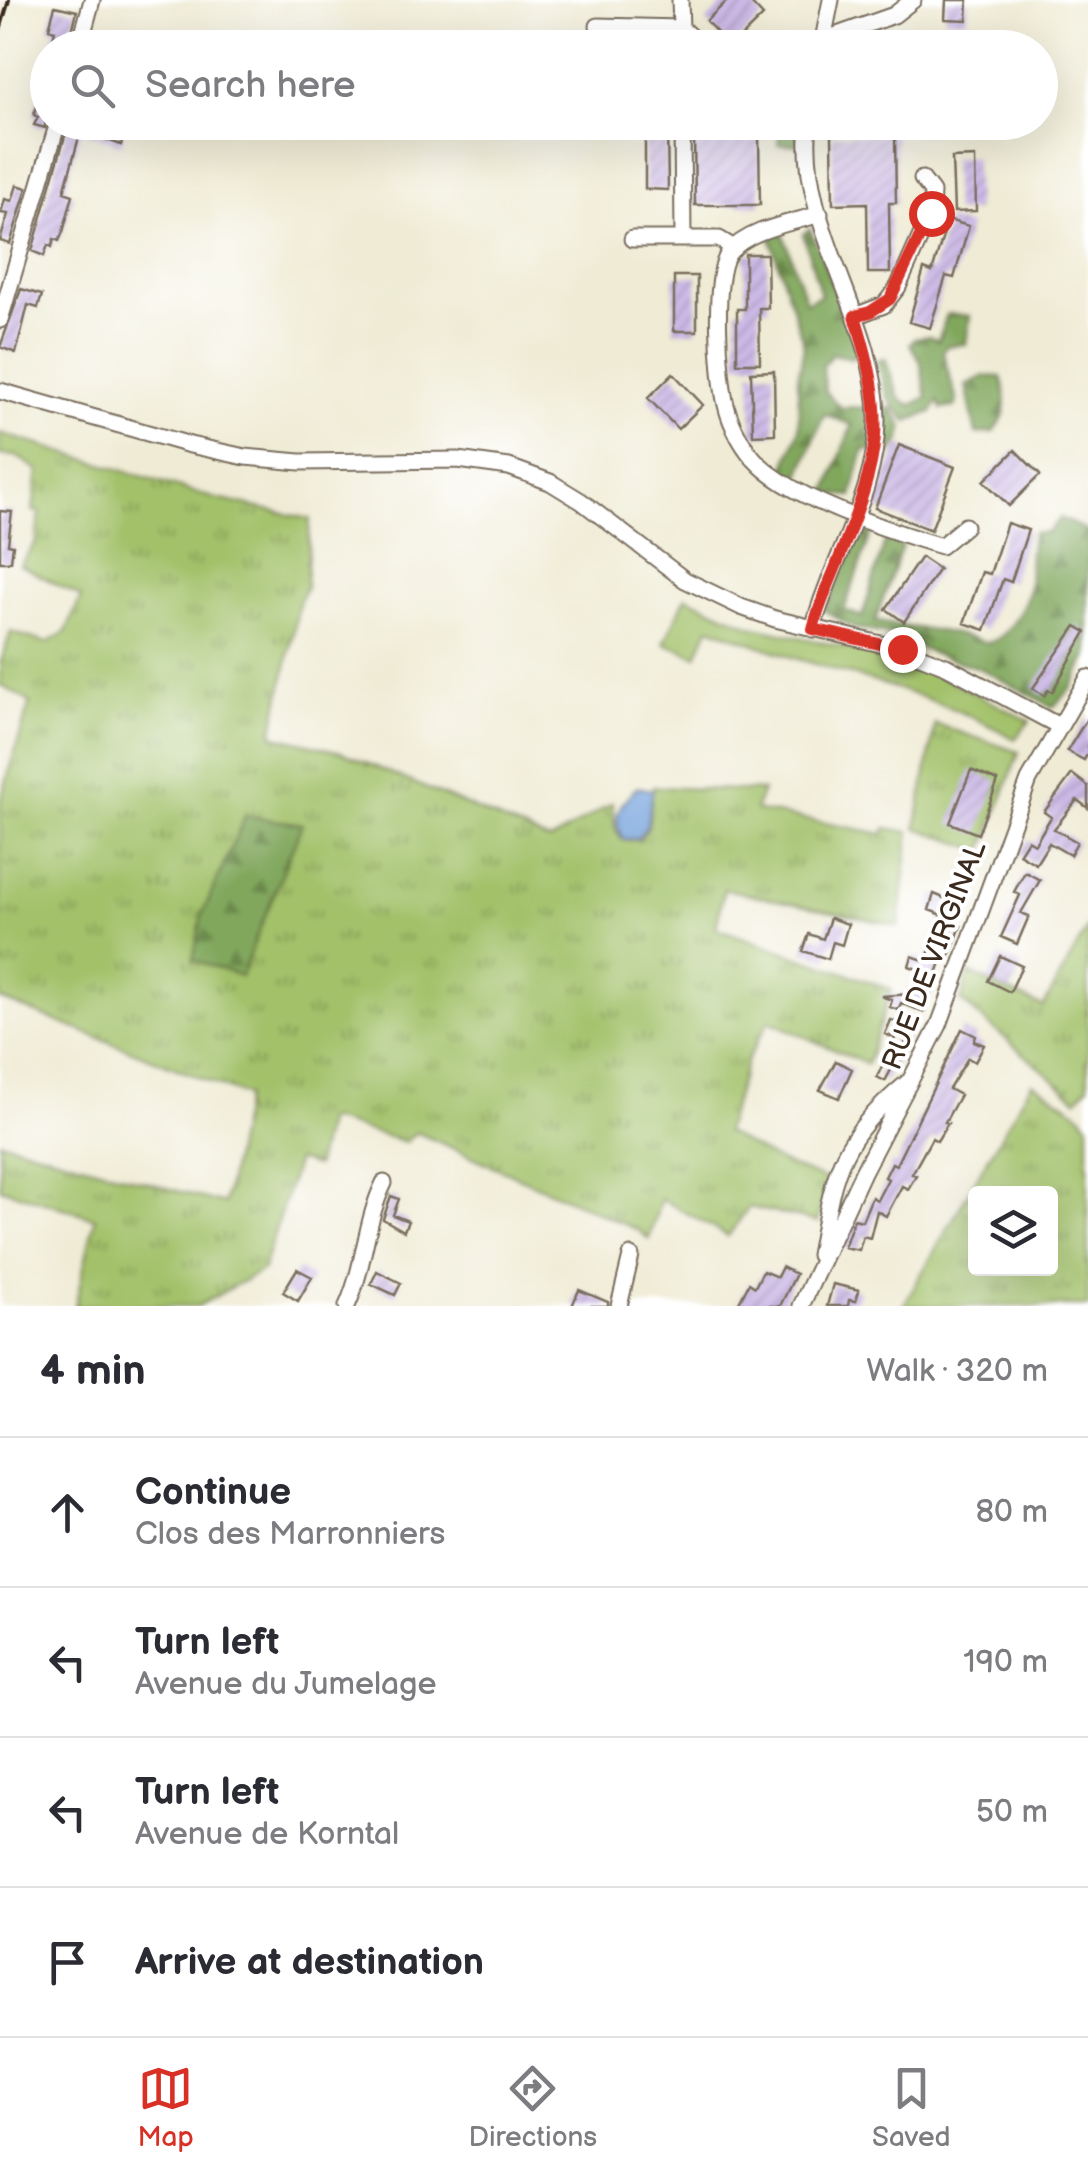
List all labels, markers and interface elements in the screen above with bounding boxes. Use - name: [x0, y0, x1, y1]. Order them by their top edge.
- search box: [30, 30, 1058, 140]
- icon: search: [65, 58, 120, 113]
- text: Search here: [145, 63, 356, 108]
- route start: [909, 191, 955, 237]
- route end: [880, 627, 926, 673]
- street label: RUE DE VIRGINAL: [876, 837, 993, 1074]
- map controls: [968, 1186, 1058, 1276]
- button: layers: [968, 1186, 1058, 1276]
- text: 4 min: [40, 1346, 146, 1397]
- text: Walk · 320 m: [866, 1352, 1048, 1391]
- text: Continue: [135, 1470, 291, 1515]
- icon: ahead: [40, 1485, 95, 1540]
- text: 80 m: [975, 1493, 1048, 1532]
- text: Clos des Marronniers: [135, 1515, 445, 1554]
- text: Turn left: [135, 1620, 279, 1665]
- icon: left: [40, 1635, 95, 1690]
- text: 190 m: [963, 1643, 1048, 1682]
- text: Avenue du Jumelage: [135, 1665, 437, 1704]
- text: Turn left: [135, 1770, 279, 1815]
- icon: left: [40, 1785, 95, 1840]
- text: 50 m: [976, 1793, 1048, 1832]
- text: Avenue de Korntal: [135, 1815, 399, 1854]
- icon: arrive: [40, 1935, 95, 1990]
- text: Arrive at destination: [135, 1940, 484, 1985]
- tab: Map: [137, 2061, 194, 2154]
- tab: Directions: [468, 2061, 597, 2154]
- tab: Saved: [872, 2061, 951, 2154]

